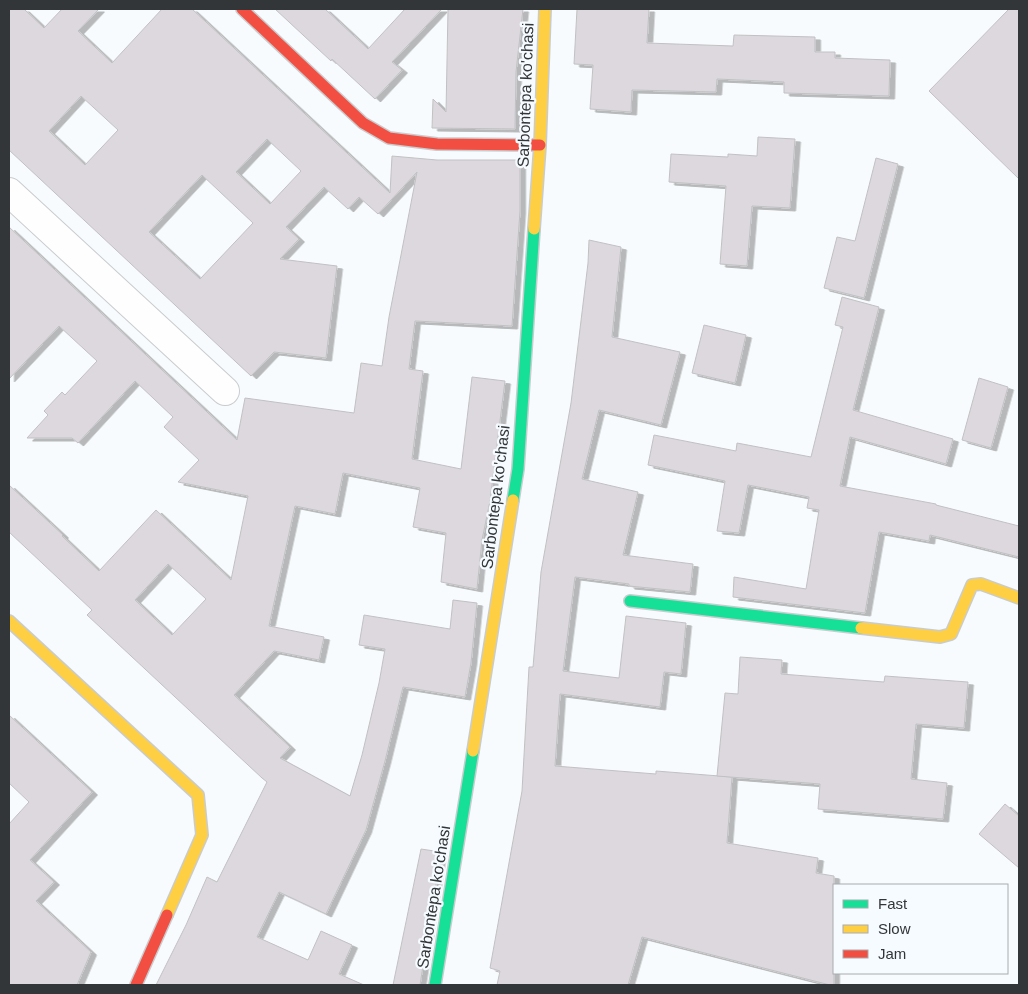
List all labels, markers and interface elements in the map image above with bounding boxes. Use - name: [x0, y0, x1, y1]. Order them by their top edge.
- street label: Sarbontepa ko'chasi: [514, 23, 537, 168]
- street label: Sarbontepa ko'chasi: [478, 424, 513, 570]
- street label: Sarbontepa ko'chasi: [414, 824, 453, 970]
- legend: [833, 884, 1008, 974]
- text: Fast: [878, 895, 908, 912]
- text: Slow: [878, 920, 911, 937]
- text: Jam: [878, 945, 906, 962]

